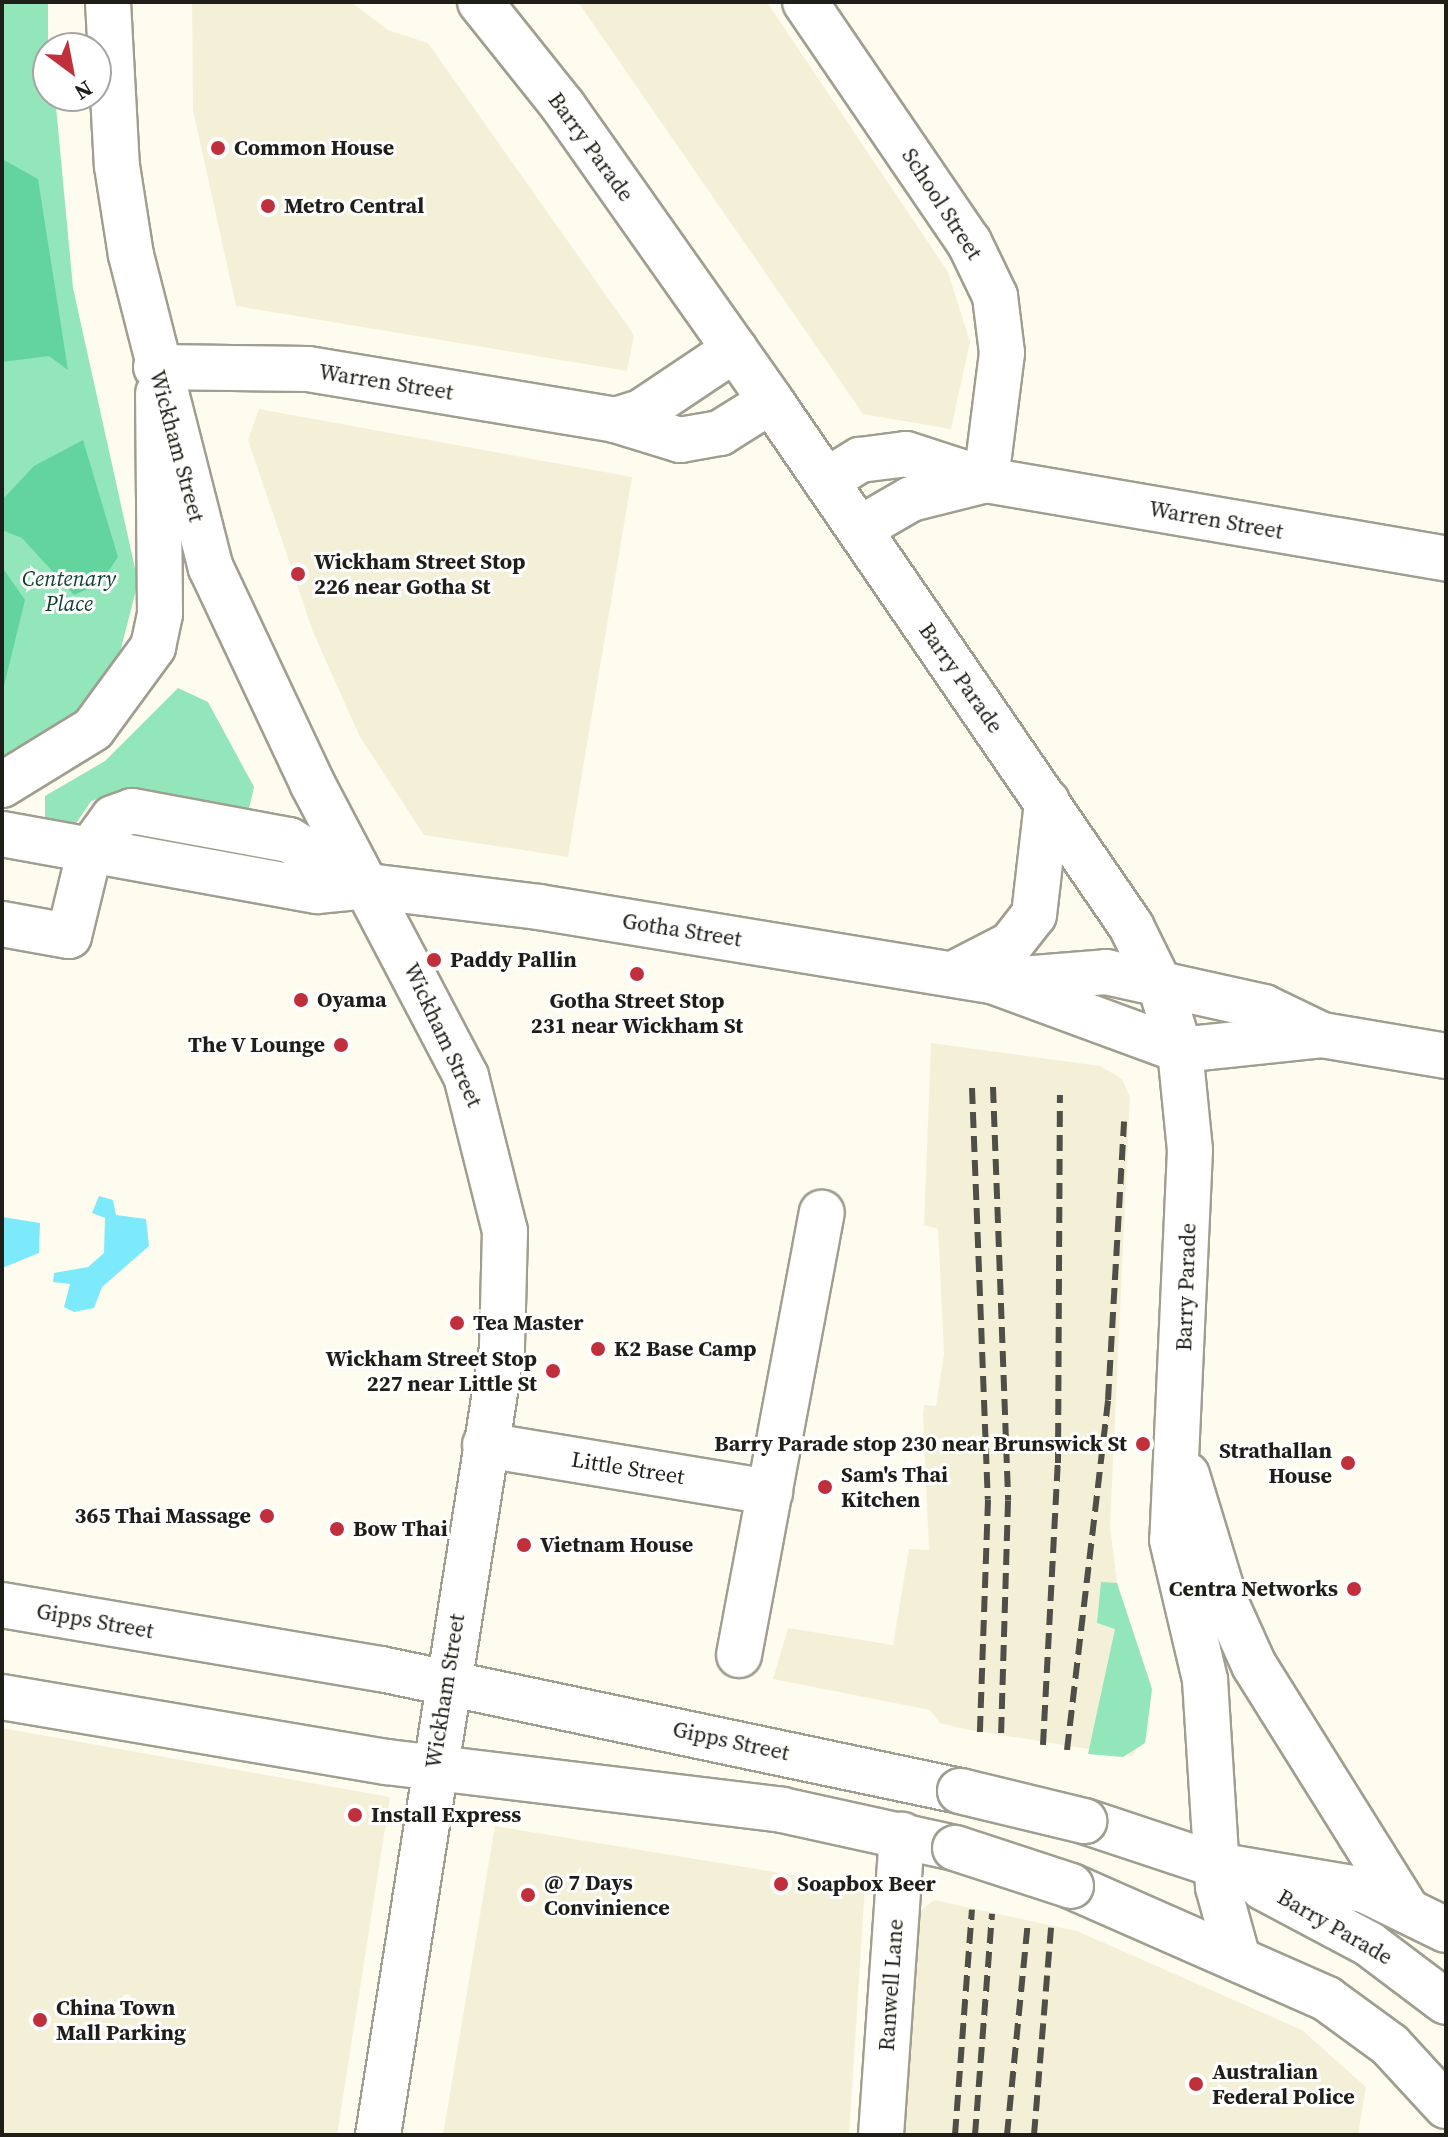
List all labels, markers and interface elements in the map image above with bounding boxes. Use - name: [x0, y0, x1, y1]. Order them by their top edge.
- north arrow: [32, 32, 112, 112]
- text: N: [69, 74, 98, 108]
- street label: Barry Parade: [543, 87, 639, 207]
- place label: Common House: [234, 135, 394, 161]
- marker: Common House: [209, 139, 227, 157]
- street label: School Street: [896, 143, 988, 265]
- place label: Metro Central: [284, 193, 424, 219]
- marker: Metro Central: [259, 197, 277, 215]
- street label: Warren Street: [317, 358, 455, 406]
- street label: Wickham Street: [144, 367, 210, 525]
- street label: Warren Street: [1147, 495, 1285, 545]
- place label: Wickham Street Stop 226 near Gotha St: [314, 548, 525, 600]
- park label: Centenary Place: [22, 565, 116, 616]
- marker: Wickham Street Stop 226 near Gotha St: [289, 565, 307, 583]
- street label: Barry Parade: [913, 618, 1009, 738]
- street label: Gotha Street: [620, 908, 744, 952]
- place label: Paddy Pallin: [450, 947, 577, 973]
- marker: Paddy Pallin: [425, 951, 443, 969]
- street label: Wickham Street: [398, 959, 488, 1111]
- marker: Gotha Street Stop 231 near Wickham St: [628, 965, 646, 983]
- place label: Oyama: [317, 987, 387, 1013]
- place label: Gotha Street Stop 231 near Wickham St: [531, 987, 743, 1038]
- marker: Oyama: [292, 991, 310, 1009]
- place label: The V Lounge: [187, 1032, 325, 1058]
- marker: The V Lounge: [332, 1036, 350, 1054]
- street label: Barry Parade: [1171, 1223, 1201, 1351]
- place label: Tea Master: [473, 1310, 583, 1336]
- marker: Tea Master: [448, 1314, 466, 1332]
- place label: K2 Base Camp: [614, 1336, 757, 1362]
- marker: K2 Base Camp: [589, 1340, 607, 1358]
- place label: Wickham Street Stop 227 near Little St: [326, 1345, 537, 1396]
- marker: Wickham Street Stop 227 near Little St: [544, 1362, 562, 1380]
- place label: Barry Parade stop 230 near Brunswick St: [714, 1431, 1127, 1457]
- marker: Barry Parade stop 230 near Brunswick St: [1134, 1435, 1152, 1453]
- place label: Strathallan House: [1219, 1437, 1332, 1488]
- street label: Little Street: [570, 1446, 686, 1490]
- marker: Strathallan House: [1339, 1454, 1357, 1472]
- place label: Sam's Thai Kitchen: [841, 1461, 948, 1512]
- marker: Sam's Thai Kitchen: [816, 1478, 834, 1496]
- place label: 365 Thai Massage: [74, 1503, 251, 1529]
- marker: 365 Thai Massage: [258, 1507, 276, 1525]
- place label: Bow Thai: [353, 1516, 448, 1542]
- marker: Bow Thai: [328, 1520, 346, 1538]
- place label: Vietnam House: [540, 1532, 693, 1558]
- marker: Vietnam House: [515, 1536, 533, 1554]
- place label: Centra Networks: [1169, 1576, 1338, 1602]
- marker: Centra Networks: [1345, 1580, 1363, 1598]
- street label: Gipps Street: [34, 1598, 156, 1644]
- street label: Wickham Street: [420, 1612, 470, 1770]
- street label: Gipps Street: [670, 1716, 792, 1766]
- place label: Install Express: [371, 1802, 521, 1828]
- marker: Install Express: [346, 1806, 364, 1824]
- place label: @ 7 Days Convinience: [544, 1869, 670, 1920]
- place label: Soapbox Beer: [797, 1871, 936, 1897]
- marker: Soapbox Beer: [772, 1875, 790, 1893]
- street label: Barry Parade: [1273, 1884, 1397, 1970]
- marker: @ 7 Days Convinience: [519, 1886, 537, 1904]
- street label: Ranwell Lane: [873, 1918, 909, 2052]
- place label: China Town Mall Parking: [56, 1994, 186, 2046]
- marker: China Town Mall Parking: [31, 2011, 49, 2029]
- place label: Australian Federal Police: [1212, 2058, 1355, 2110]
- marker: Australian Federal Police: [1187, 2075, 1205, 2093]

